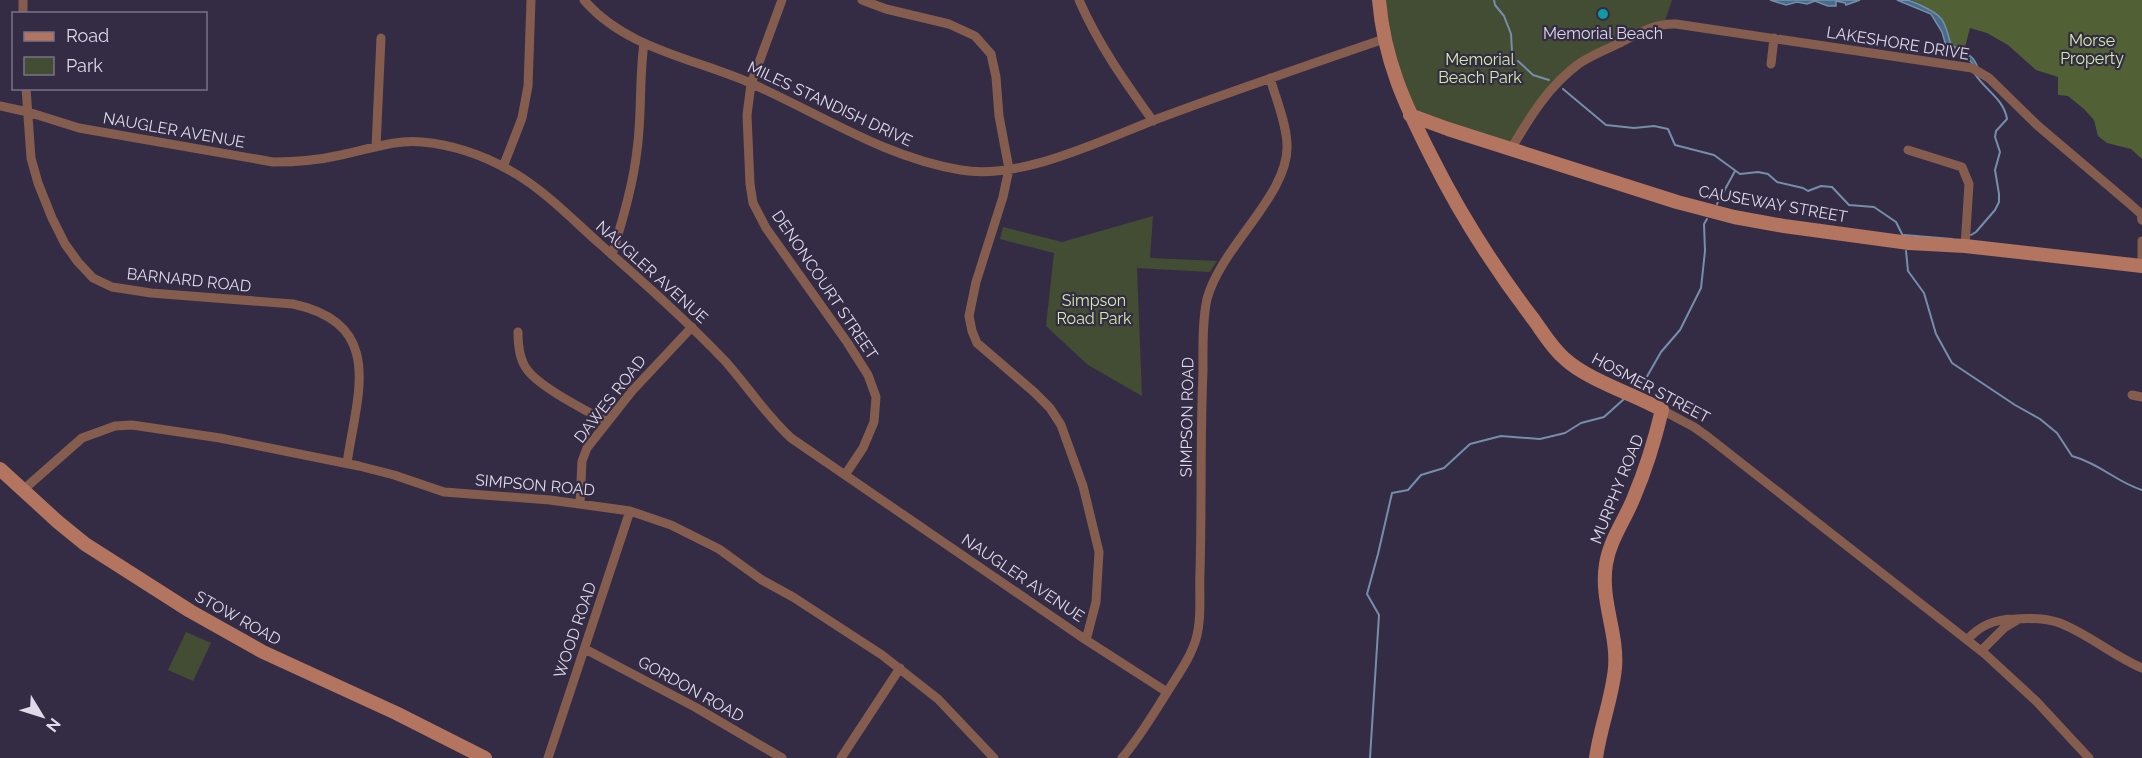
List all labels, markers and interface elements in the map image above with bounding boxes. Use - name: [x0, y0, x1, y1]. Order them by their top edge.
- marker: Memorial Beach: [1596, 7, 1610, 21]
- legend: [12, 12, 207, 90]
- street label: LAKESHORE DRIVE: [1825, 22, 1971, 64]
- place label: Memorial Beach: [1543, 24, 1663, 43]
- text: Road: [66, 25, 109, 46]
- park label: Morse Property: [2060, 31, 2124, 68]
- park label: Memorial Beach Park: [1438, 50, 1522, 87]
- text: Park: [66, 55, 103, 76]
- street label: MILES STANDISH DRIVE: [745, 57, 916, 151]
- street label: NAUGLER AVENUE: [101, 108, 247, 152]
- street label: CAUSEWAY STREET: [1697, 182, 1849, 227]
- street label: DENONCOURT STREET: [768, 207, 882, 363]
- street label: NAUGLER AVENUE: [592, 217, 712, 327]
- street label: BARNARD ROAD: [126, 264, 252, 296]
- park label: Simpson Road Park: [1056, 291, 1132, 328]
- street label: HOSMER STREET: [1589, 349, 1713, 427]
- street label: DAWES ROAD: [570, 352, 650, 446]
- street label: SIMPSON ROAD: [1176, 357, 1198, 477]
- street label: MURPHY ROAD: [1586, 431, 1648, 547]
- street label: SIMPSON ROAD: [474, 470, 596, 500]
- street label: NAUGLER AVENUE: [958, 530, 1088, 626]
- street label: WOOD ROAD: [550, 580, 600, 680]
- street label: STOW ROAD: [192, 587, 284, 649]
- street label: GORDON ROAD: [635, 652, 747, 726]
- north arrow: [12, 686, 72, 746]
- text: N: [42, 714, 65, 736]

